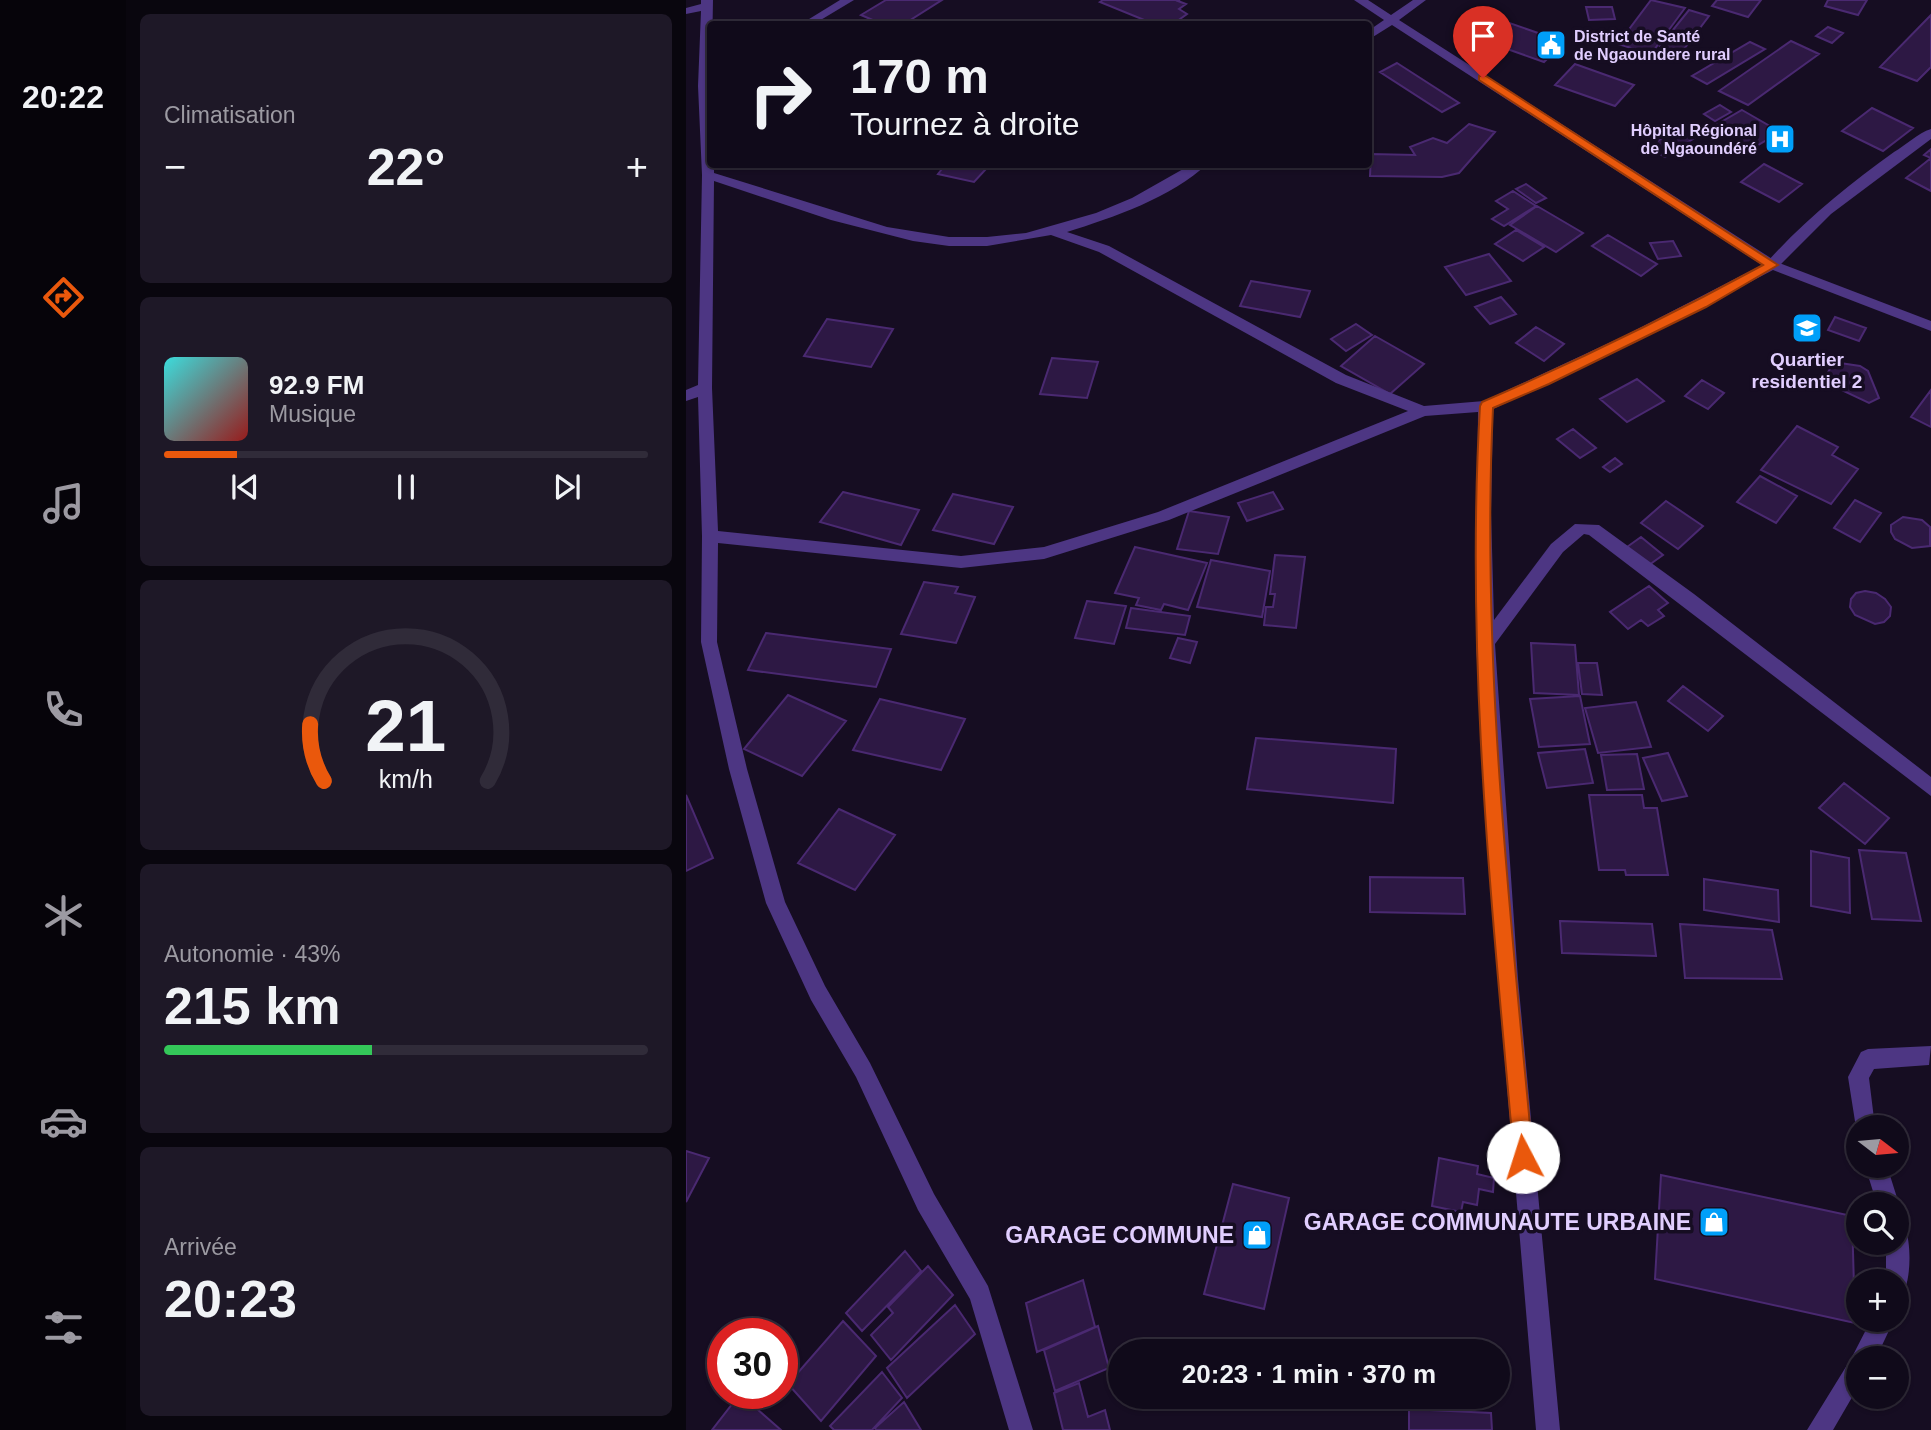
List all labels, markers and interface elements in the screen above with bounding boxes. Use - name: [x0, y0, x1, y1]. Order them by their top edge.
- pin: [1453, 6, 1513, 78]
- icon: arrive: [1464, 17, 1502, 55]
- public building icon: District de Santé de Ngaoundere rural: [1534, 28, 1568, 62]
- place label: District de Santé de Ngaoundere rural: [1574, 28, 1730, 63]
- icon: right: [735, 49, 826, 140]
- text: 170 m: [850, 49, 989, 103]
- text: 20:22: [22, 79, 104, 115]
- text: Climatisation: [164, 102, 296, 128]
- text: Tournez à droite: [850, 106, 1079, 142]
- place label: Hôpital Régional de Ngaoundéré: [1631, 122, 1757, 157]
- hospital icon: Hôpital Régional de Ngaoundéré: [1763, 122, 1797, 156]
- text: 22°: [367, 138, 445, 196]
- text: −: [164, 146, 186, 188]
- text: +: [626, 146, 648, 188]
- icon: directions: [39, 273, 88, 322]
- school or university icon: Quartier residentiel 2: [1790, 311, 1824, 345]
- place label: Quartier residentiel 2: [1752, 349, 1862, 392]
- text: 92.9 FM: [269, 370, 364, 400]
- text: Musique: [269, 401, 356, 427]
- icon: previous: [226, 468, 264, 506]
- icon: pause: [387, 468, 425, 506]
- icon: next: [548, 468, 586, 506]
- icon: music: [39, 479, 88, 528]
- icon: phone: [39, 685, 88, 734]
- text: 21: [366, 685, 446, 766]
- text: km/h: [379, 765, 433, 793]
- icon: climate: [39, 891, 88, 940]
- text: Autonomie · 43%: [164, 941, 340, 967]
- text: 215 km: [164, 977, 340, 1035]
- icon: car: [39, 1097, 88, 1146]
- north arrow: [1846, 1115, 1909, 1178]
- map controls: [1846, 1115, 1909, 1409]
- position arrow: [1486, 1120, 1560, 1194]
- button: search: [1846, 1192, 1909, 1255]
- shop icon: GARAGE COMMUNAUTE URBAINE: [1697, 1205, 1731, 1239]
- place label: GARAGE COMMUNAUTE URBAINE: [1304, 1209, 1691, 1235]
- shop icon: GARAGE COMMUNE: [1240, 1218, 1274, 1252]
- place label: GARAGE COMMUNE: [1005, 1222, 1234, 1248]
- text: Arrivée: [164, 1234, 237, 1260]
- button: +: [1846, 1269, 1909, 1332]
- text: 20:23: [164, 1270, 297, 1328]
- icon: filters: [39, 1303, 88, 1352]
- speed limit sign: 30: [707, 1318, 798, 1409]
- button: −: [1846, 1346, 1909, 1409]
- text: 20:23 · 1 min · 370 m: [1182, 1359, 1436, 1389]

